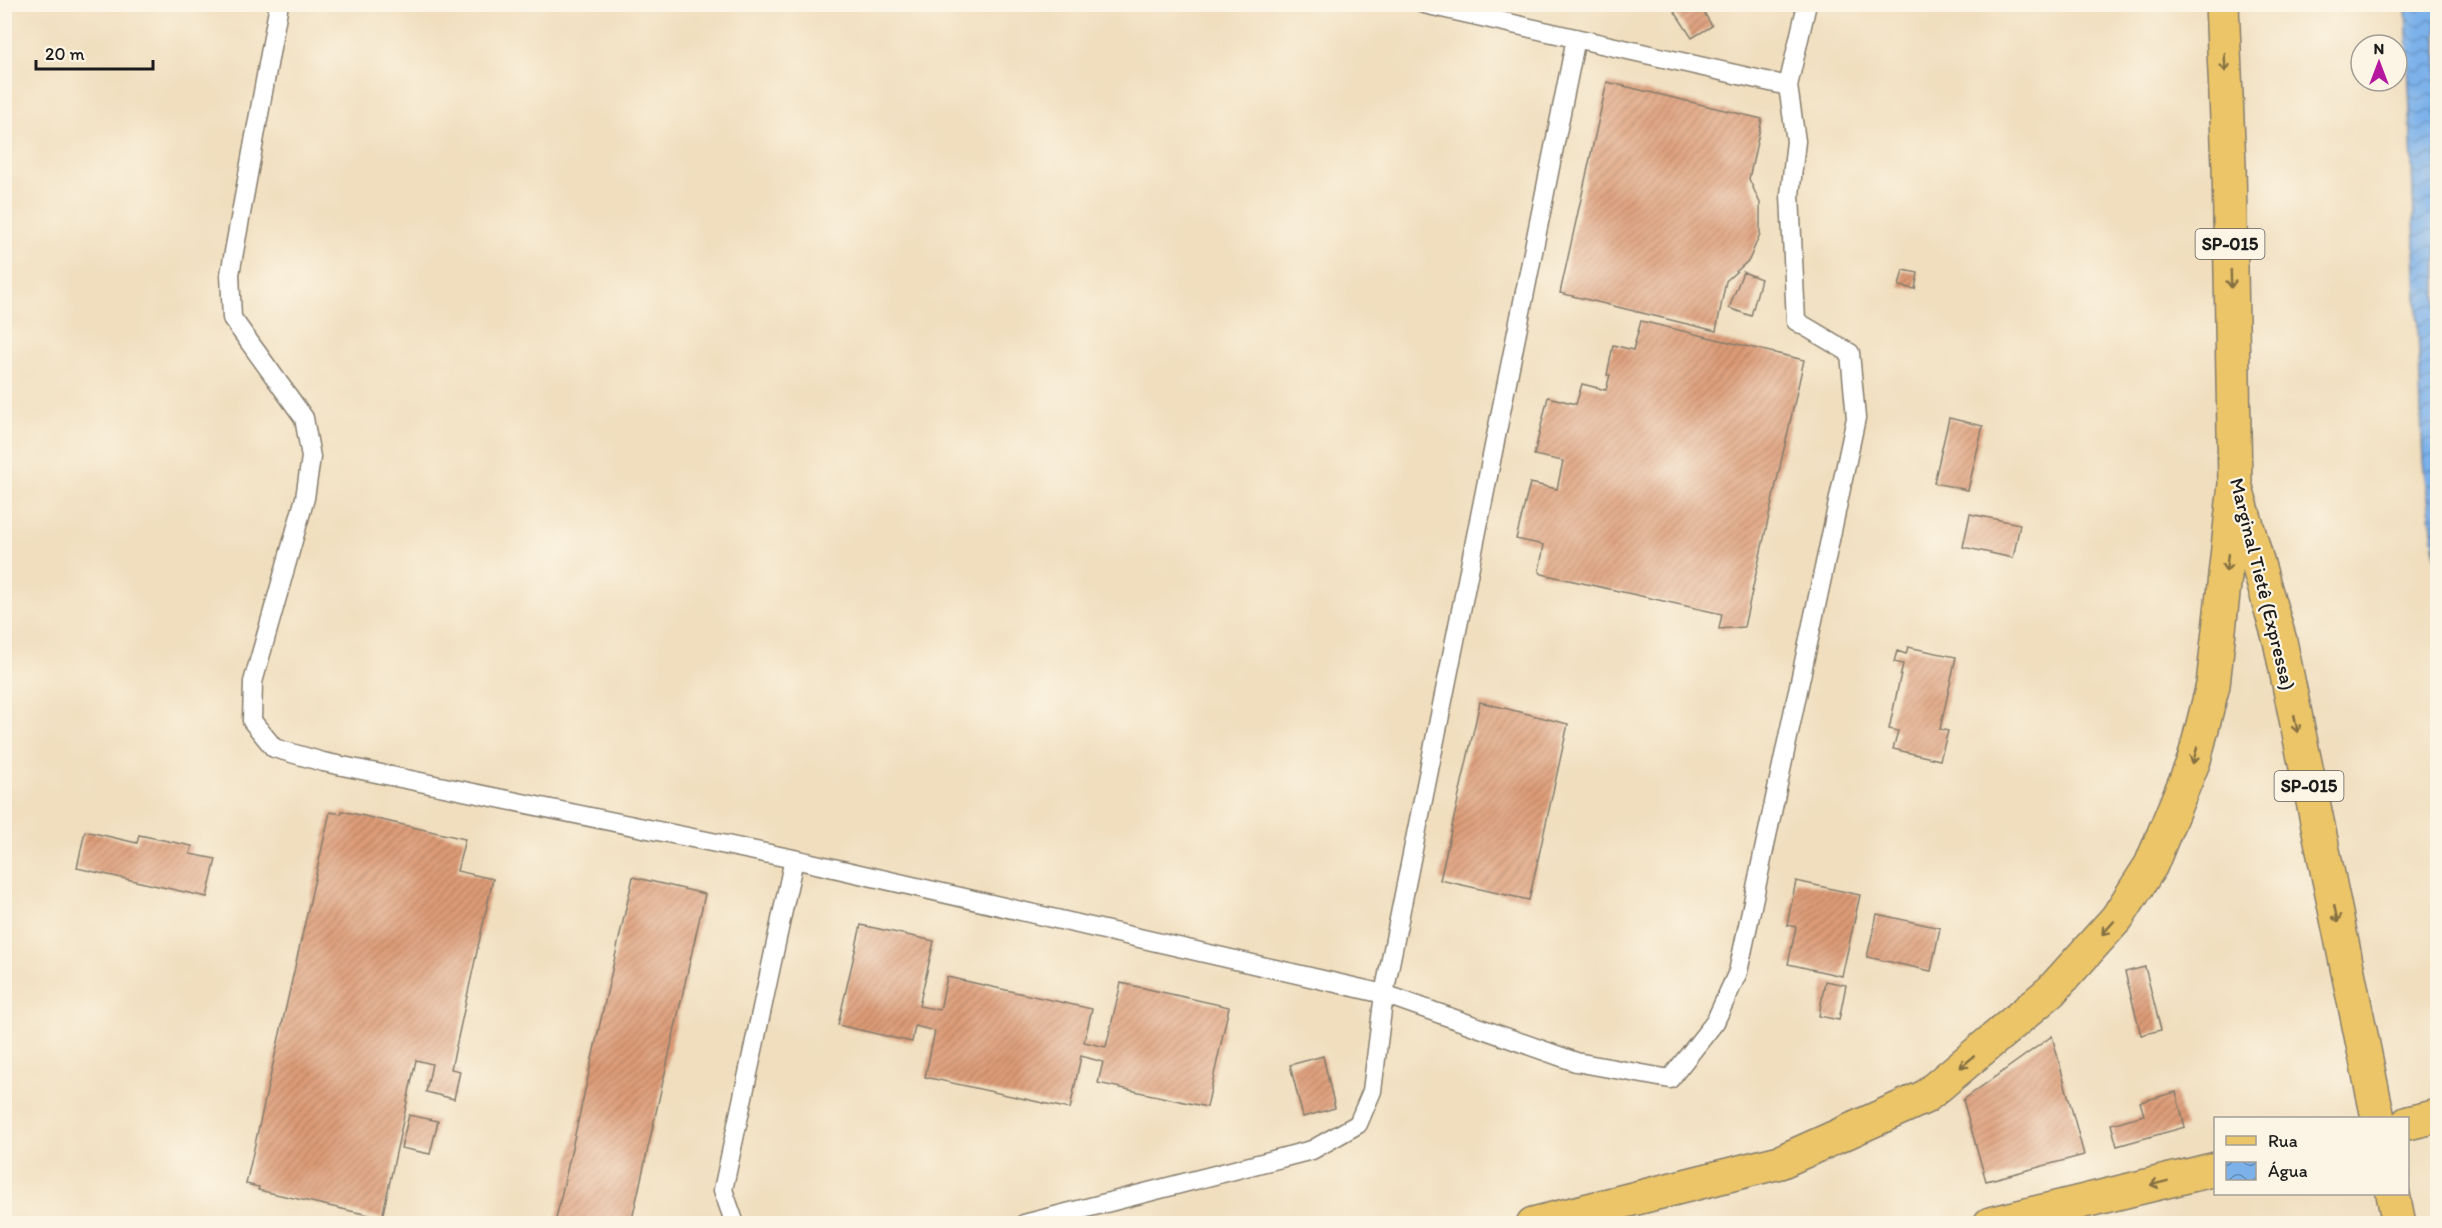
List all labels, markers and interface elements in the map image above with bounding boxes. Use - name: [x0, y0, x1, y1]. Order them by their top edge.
- scale bar: [36, 33, 153, 71]
- north arrow: [2349, 33, 2409, 93]
- text: N: [2374, 39, 2384, 58]
- text: 20 m: [45, 43, 85, 65]
- one-way arrow: [2219, 52, 2230, 72]
- road number: SP-015: [2196, 229, 2264, 259]
- one-way arrow: [2225, 268, 2237, 288]
- street label: Marginal Tietê (Expressa): [2225, 475, 2301, 693]
- one-way arrow: [2221, 552, 2232, 572]
- one-way arrow: [2291, 713, 2302, 733]
- one-way arrow: [2189, 745, 2200, 764]
- road number: SP-015: [2274, 771, 2344, 801]
- one-way arrow: [2331, 904, 2342, 924]
- one-way arrow: [2101, 920, 2115, 935]
- one-way arrow: [1960, 1055, 1975, 1069]
- legend: [2214, 1117, 2409, 1195]
- text: Rua: [2268, 1130, 2298, 1152]
- text: Água: [2268, 1160, 2308, 1182]
- one-way arrow: [2149, 1177, 2168, 1189]

